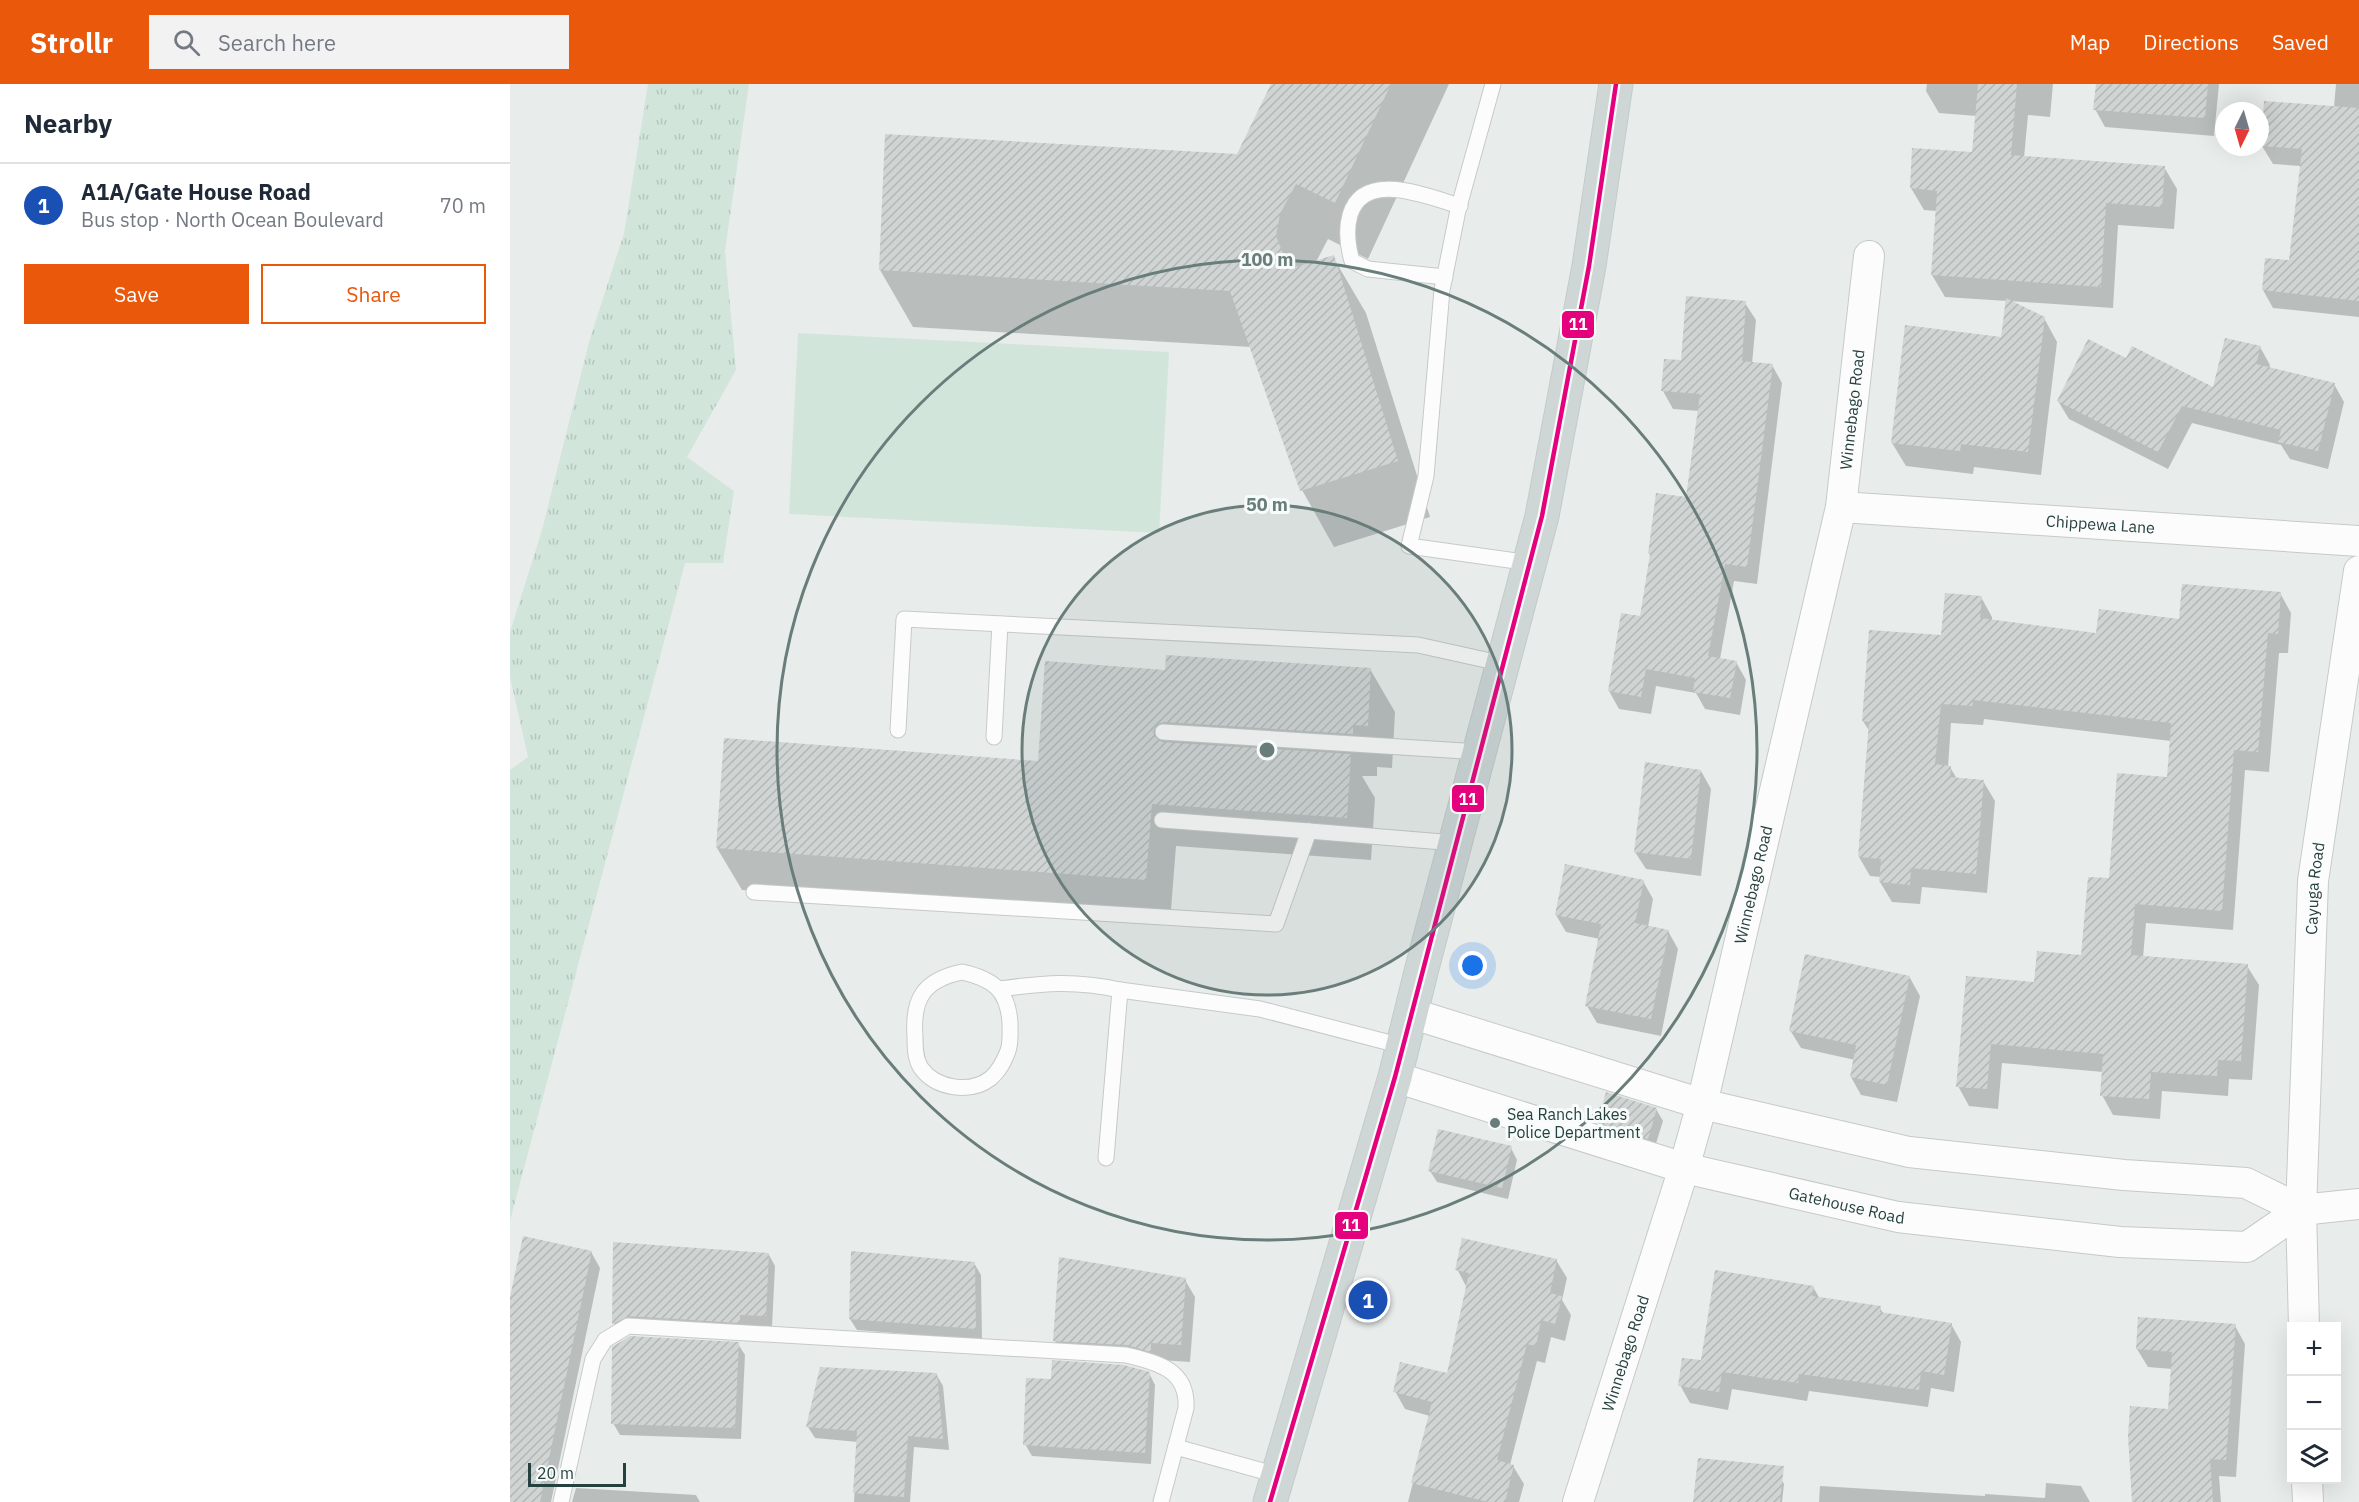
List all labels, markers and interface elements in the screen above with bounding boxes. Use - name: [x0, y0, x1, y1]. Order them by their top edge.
- search box: [149, 15, 569, 69]
- text: Strollr: [30, 24, 113, 61]
- icon: search: [170, 26, 203, 59]
- text: Search here: [218, 28, 336, 57]
- text: Map: [2070, 28, 2110, 56]
- text: Directions: [2143, 28, 2239, 56]
- text: Saved: [2272, 28, 2329, 56]
- north arrow: [2215, 102, 2269, 156]
- text: Nearby: [24, 106, 112, 140]
- text: A1A/Gate House Road: [81, 177, 311, 206]
- text: 1: [38, 192, 50, 219]
- text: 70 m: [440, 192, 486, 219]
- text: Bus stop · North Ocean Boulevard: [81, 206, 384, 233]
- text: 100 m: [1241, 248, 1293, 271]
- button: Save: [24, 264, 249, 324]
- button: Share: [261, 264, 486, 324]
- line badge: 11: [1561, 310, 1595, 339]
- text: 11: [1568, 314, 1588, 334]
- street label: Winnebago Road: [1835, 348, 1869, 471]
- text: 50 m: [1246, 493, 1288, 516]
- street label: Chippewa Lane: [2045, 510, 2156, 538]
- centre of rings: [1257, 740, 1277, 760]
- line badge: 11: [1451, 784, 1485, 813]
- text: 11: [1458, 789, 1478, 809]
- street label: Winnebago Road: [1730, 824, 1777, 946]
- street label: Cayuga Road: [2301, 841, 2329, 935]
- your location: [1458, 951, 1487, 980]
- place label: Sea Ranch Lakes Police Department: [1507, 1104, 1641, 1142]
- marker: Sea Ranch Lakes Police Department: [1488, 1116, 1502, 1130]
- street label: Gatehouse Road: [1787, 1182, 1906, 1228]
- line badge: 11: [1334, 1211, 1369, 1240]
- text: 11: [1341, 1215, 1361, 1235]
- pin: 1: [1348, 1278, 1388, 1322]
- street label: Winnebago Road: [1597, 1293, 1653, 1414]
- map controls: [2287, 1322, 2341, 1484]
- button: +: [2287, 1322, 2341, 1376]
- button: −: [2287, 1376, 2341, 1430]
- button: layers: [2287, 1430, 2341, 1484]
- scale bar: [528, 1460, 626, 1488]
- text: 20 m: [537, 1463, 574, 1483]

